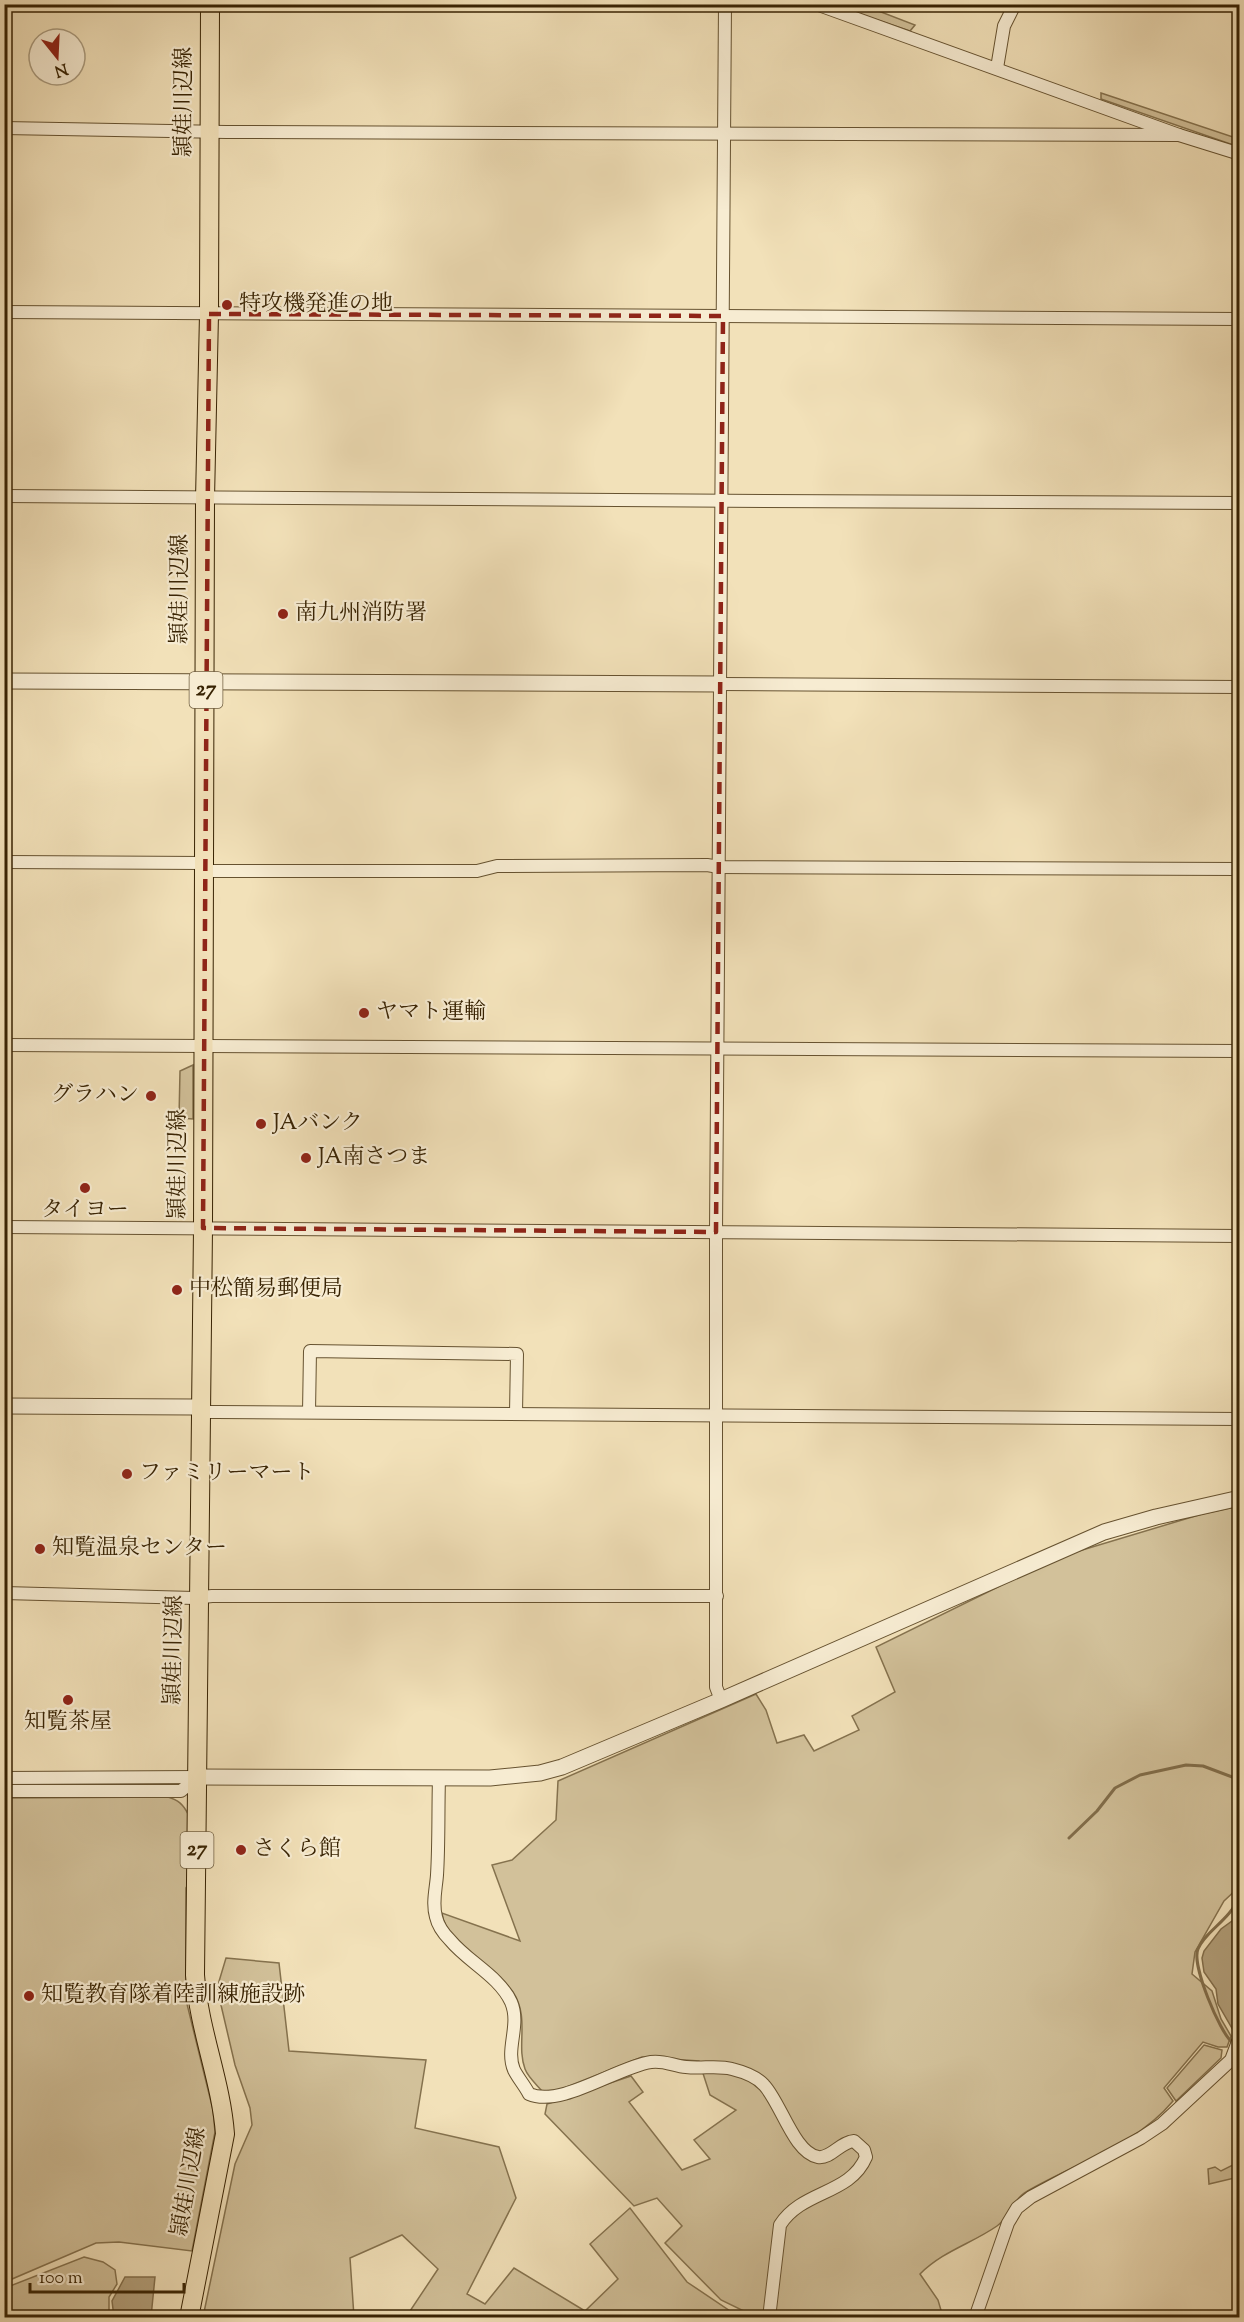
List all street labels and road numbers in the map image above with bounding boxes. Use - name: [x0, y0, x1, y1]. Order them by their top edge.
- street label: 頴娃川辺線: [169, 47, 201, 157]
- street label: 頴娃川辺線: [165, 534, 197, 644]
- road number: 27: [190, 672, 222, 708]
- street label: 頴娃川辺線: [163, 1109, 195, 1219]
- street label: 頴娃川辺線: [158, 1595, 192, 1705]
- road number: 27: [180, 1832, 214, 1868]
- street label: 頴娃川辺線: [165, 2125, 215, 2239]

